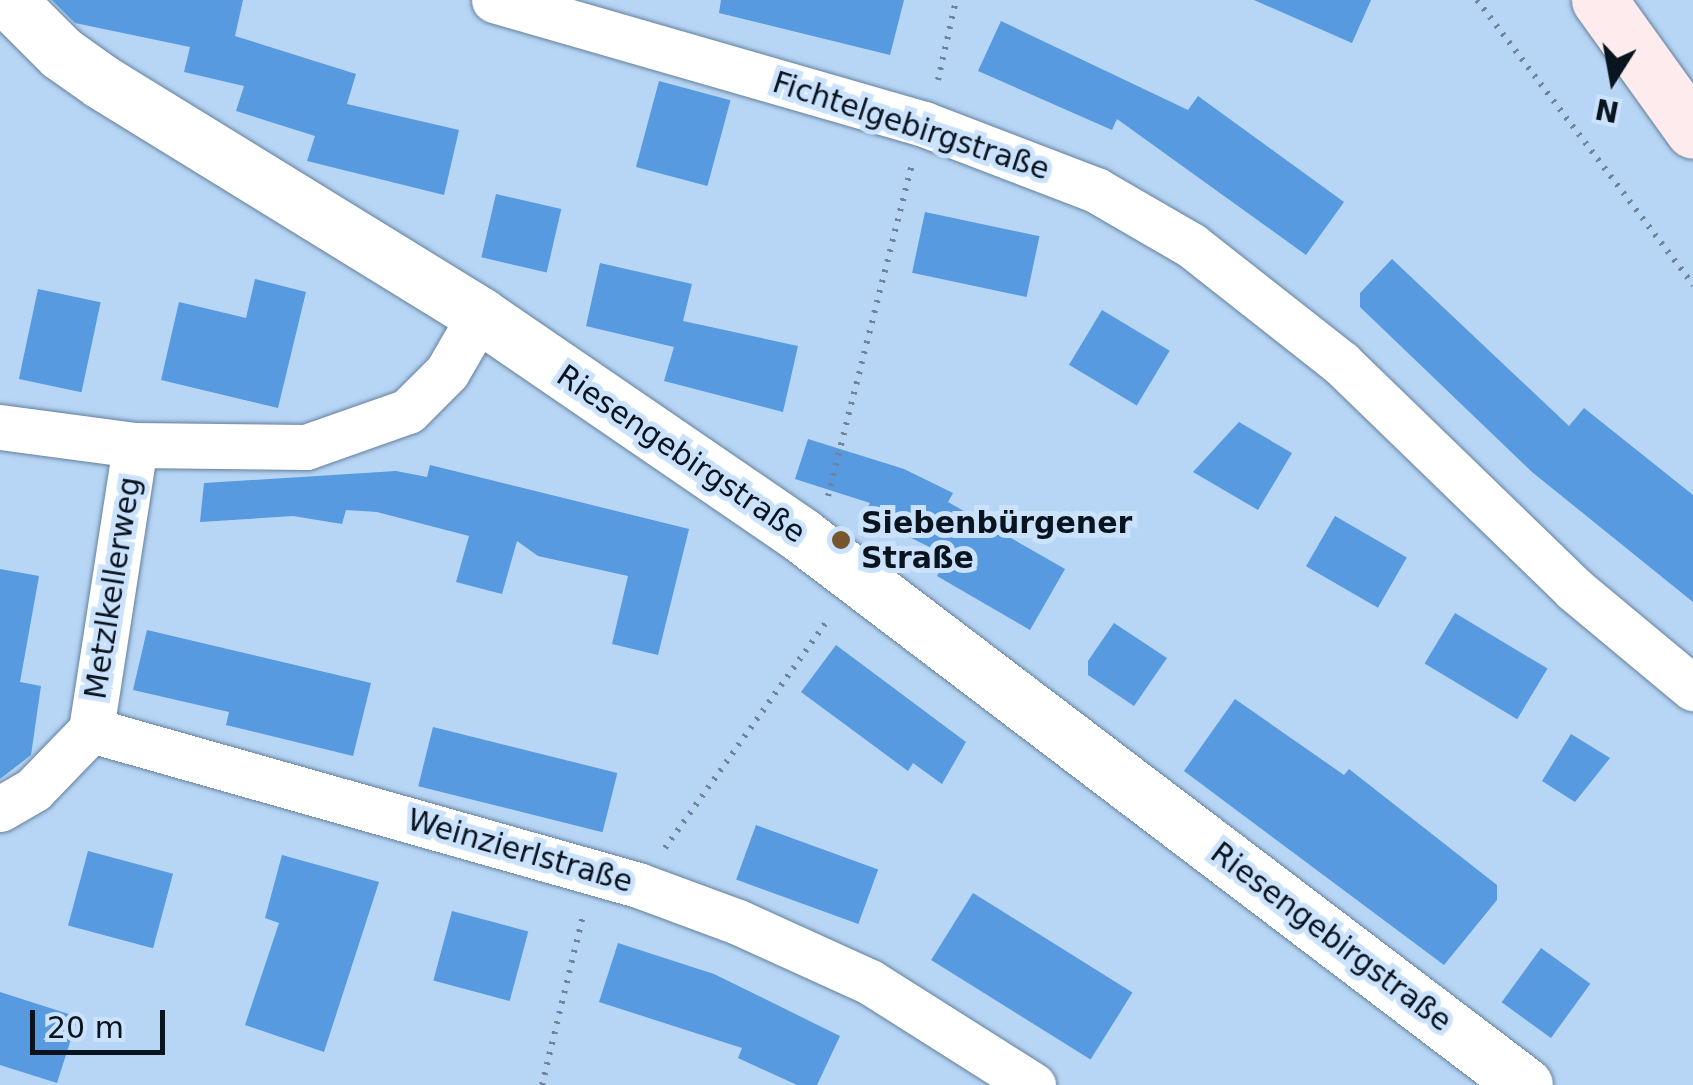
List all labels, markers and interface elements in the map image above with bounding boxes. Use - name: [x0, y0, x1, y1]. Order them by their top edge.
- north arrow: [1563, 30, 1663, 130]
- street label: Fichtelgebirgstraße: [768, 64, 1054, 188]
- text: N: [1593, 92, 1622, 128]
- street label: Riesengebirgstraße: [550, 357, 812, 551]
- street label: Metzlkellerweg: [78, 474, 148, 702]
- place label: Siebenbürgener Straße: [861, 505, 1132, 576]
- marker: Siebenbürgener Straße: [830, 529, 852, 551]
- street label: Weinzierlstraße: [403, 802, 637, 900]
- street label: Riesengebirgstraße: [1204, 835, 1458, 1039]
- scale bar: [35, 990, 170, 1052]
- text: 20 m: [47, 1010, 124, 1045]

